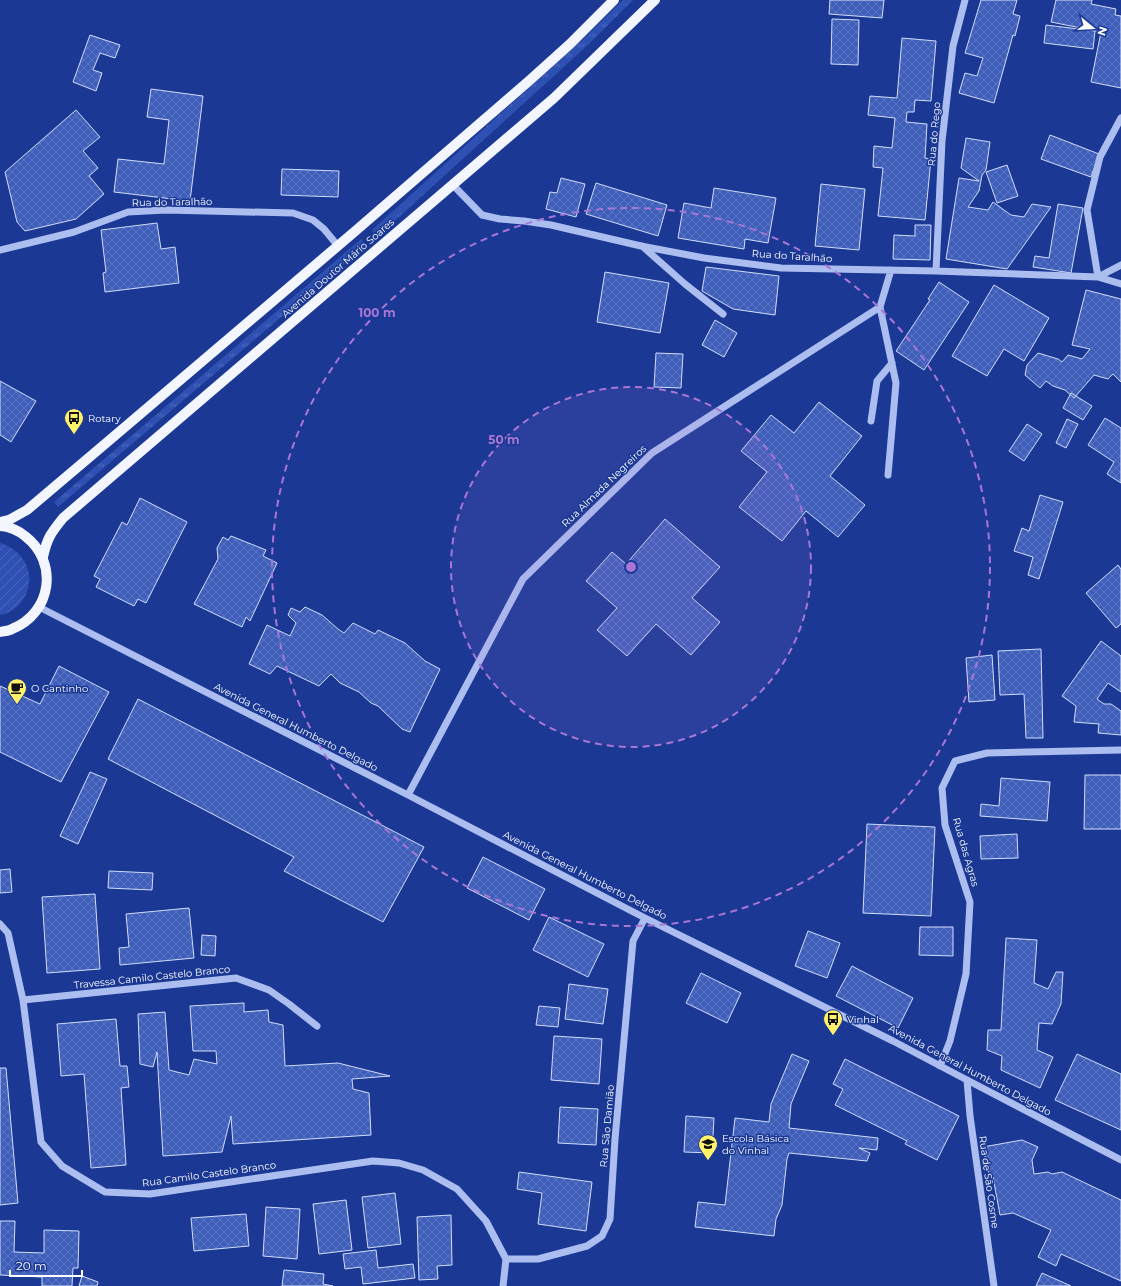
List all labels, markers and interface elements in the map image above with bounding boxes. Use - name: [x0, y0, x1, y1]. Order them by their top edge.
- north arrow: [1073, 8, 1113, 48]
- text: N: [1094, 25, 1111, 37]
- street label: Rua do Rego: [925, 101, 943, 167]
- street label: Rua do Taralhão: [132, 195, 212, 209]
- street label: Avenida Doutor Mário Soares: [279, 215, 397, 320]
- street label: Rua do Taralhão: [751, 247, 833, 265]
- text: 100 m: [359, 305, 395, 320]
- bus stop icon: Rotary: [63, 407, 85, 435]
- place label: Rotary: [88, 412, 121, 425]
- text: 50 m: [488, 432, 520, 447]
- street label: Rua Almada Negreiros: [559, 442, 649, 530]
- centre of rings: [624, 560, 638, 574]
- cafe icon: O Cantinho: [6, 677, 28, 705]
- street label: Avenida General Humberto Delgado: [212, 680, 380, 774]
- place label: O Cantinho: [31, 682, 88, 695]
- street label: Rua das Agras: [950, 816, 982, 888]
- street label: Avenida General Humberto Delgado: [501, 828, 669, 922]
- street label: Travessa Camilo Castelo Branco: [73, 962, 231, 992]
- bus stop icon: Vinhal: [822, 1008, 844, 1036]
- place label: Vinhal: [847, 1013, 879, 1026]
- street label: Avenida General Humberto Delgado: [886, 1021, 1054, 1119]
- street label: Rua São Damião: [597, 1084, 617, 1168]
- place label: Escola Básica do Vinhal: [722, 1132, 789, 1157]
- school or university icon: Escola Básica do Vinhal: [697, 1133, 719, 1161]
- street label: Rua de São Cosme: [976, 1135, 1002, 1229]
- street label: Rua Camilo Castelo Branco: [141, 1158, 277, 1190]
- scale bar: [10, 1252, 82, 1278]
- text: 20 m: [16, 1258, 47, 1273]

